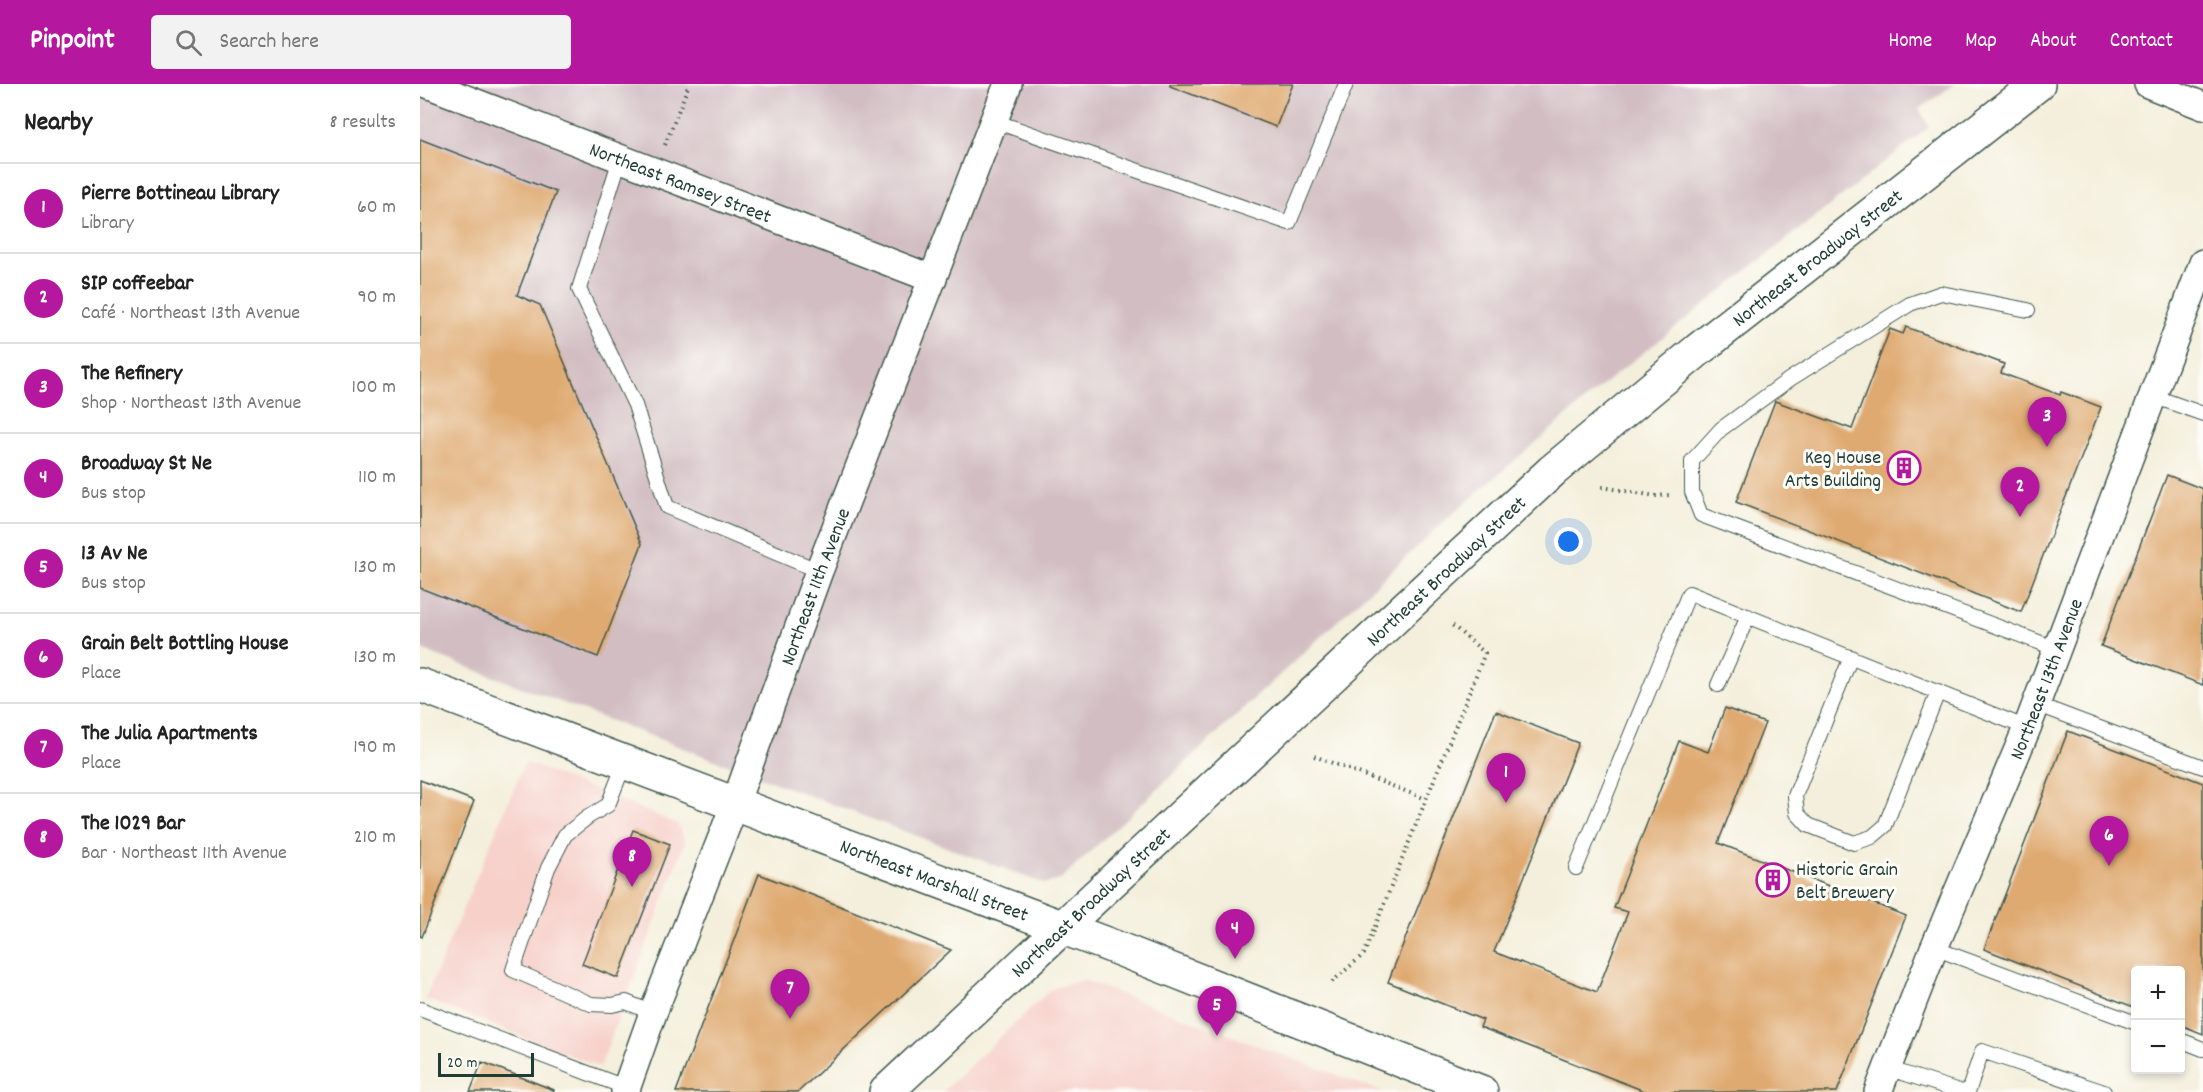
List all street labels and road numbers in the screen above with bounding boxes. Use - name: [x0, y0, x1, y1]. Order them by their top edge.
- street label: Northeast Ramsey Street: [585, 137, 775, 232]
- street label: Northeast Broadway Street: [1727, 184, 1910, 335]
- street label: Northeast Broadway Street: [1361, 491, 1534, 654]
- street label: Northeast 11th Avenue: [775, 504, 859, 670]
- street label: Northeast 13th Avenue: [2004, 595, 2092, 765]
- street label: Northeast Broadway Street: [1006, 822, 1178, 986]
- street label: Northeast Marshall Street: [835, 834, 1032, 930]

